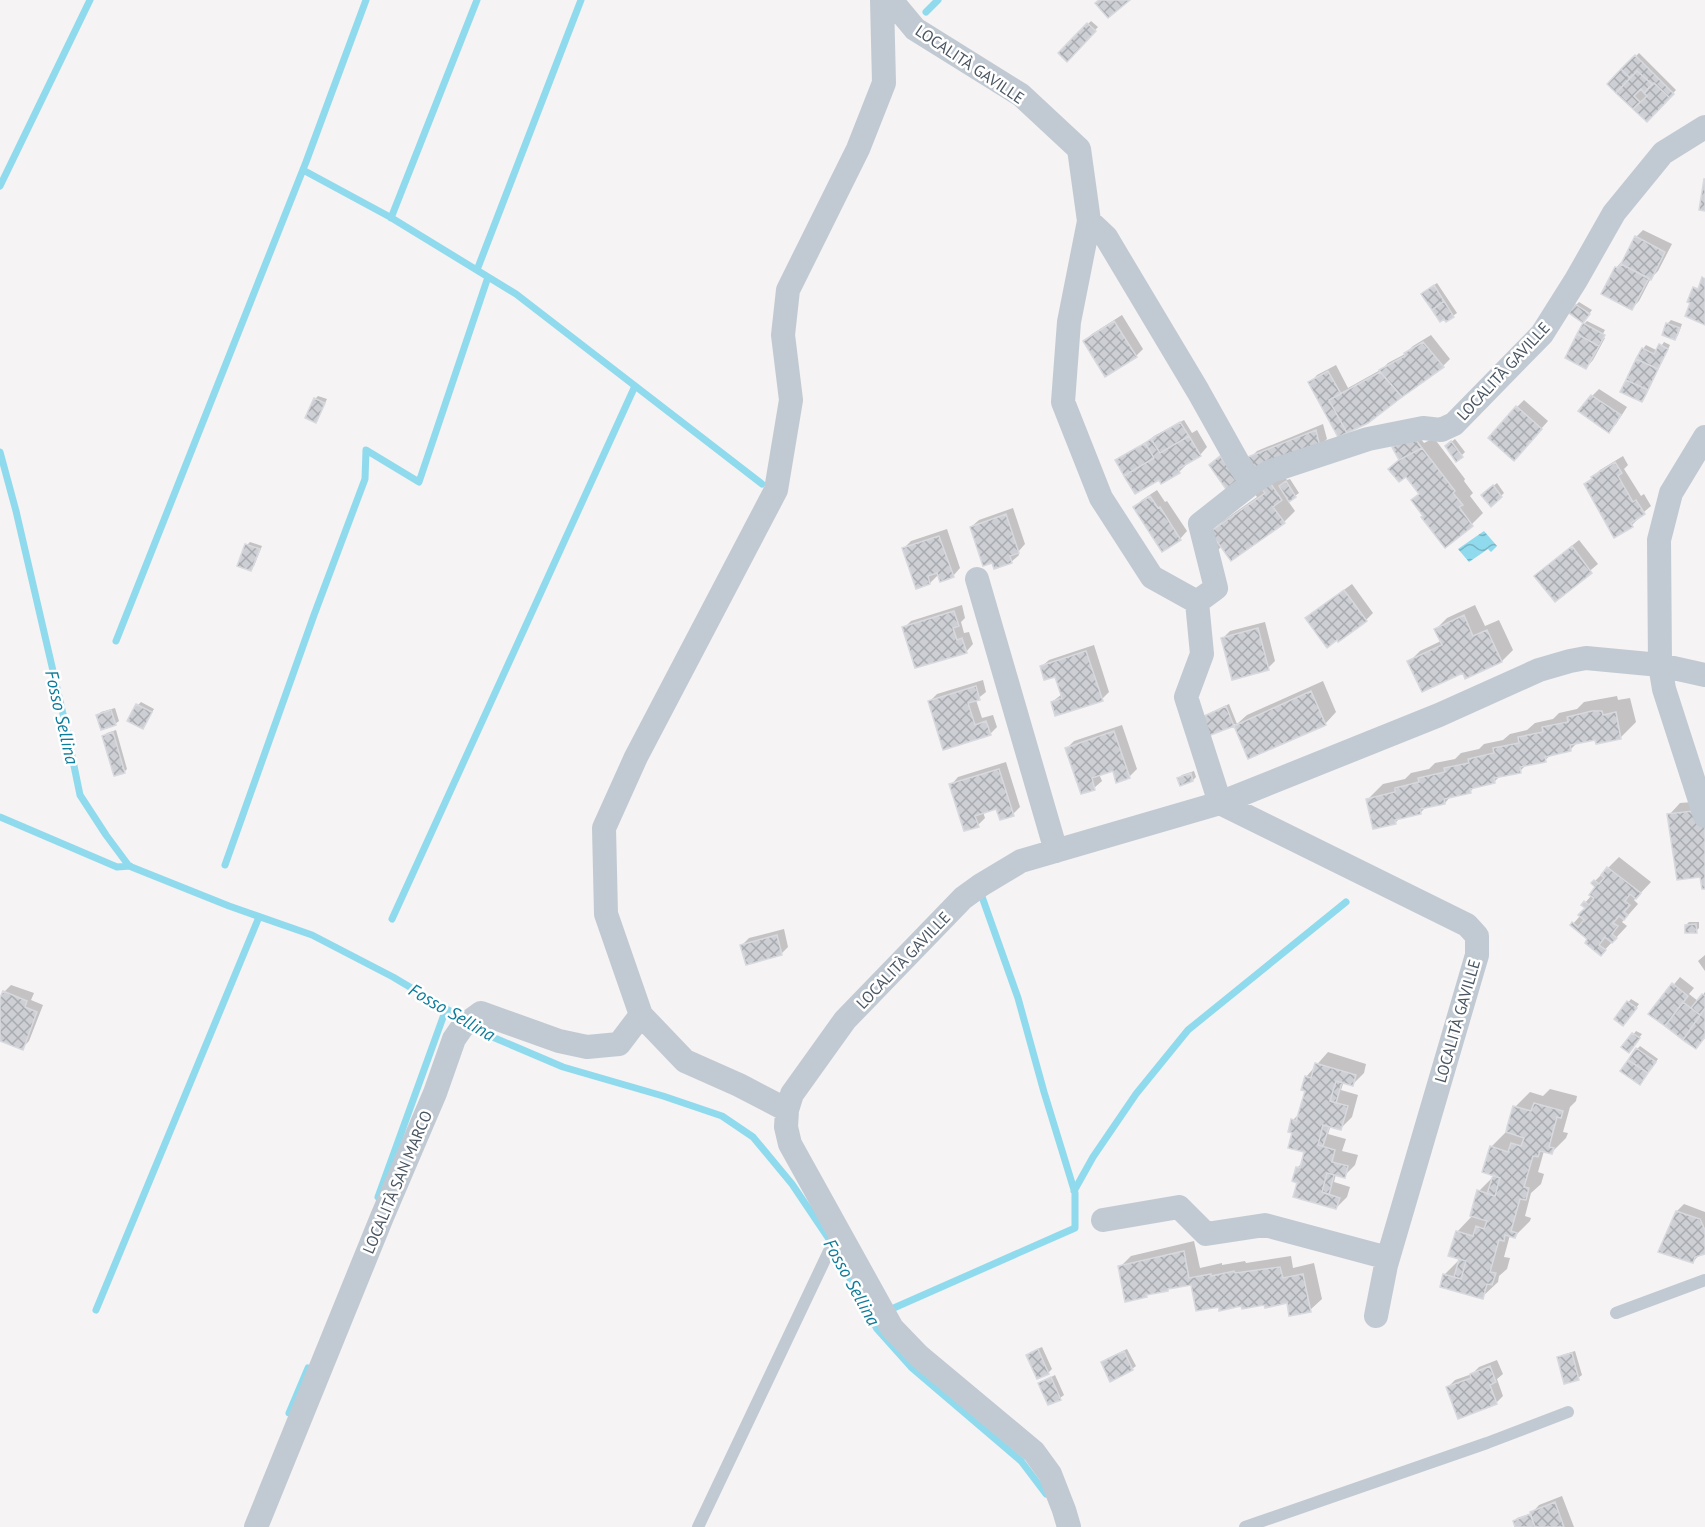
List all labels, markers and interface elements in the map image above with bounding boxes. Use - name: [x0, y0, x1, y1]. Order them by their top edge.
- street label: LOCALITÀ GAVILLE: [912, 20, 1028, 108]
- street label: LOCALITÀ GAVILLE: [1452, 318, 1554, 424]
- water label: Fosso Sellina: [40, 668, 84, 767]
- street label: LOCALITÀ GAVILLE: [852, 907, 954, 1013]
- street label: LOCALITÀ GAVILLE: [1430, 957, 1484, 1085]
- water label: Fosso Sellina: [405, 978, 499, 1046]
- street label: LOCALITÀ SAN MARCO: [358, 1107, 436, 1256]
- water label: Fosso Sellina: [819, 1234, 885, 1330]

